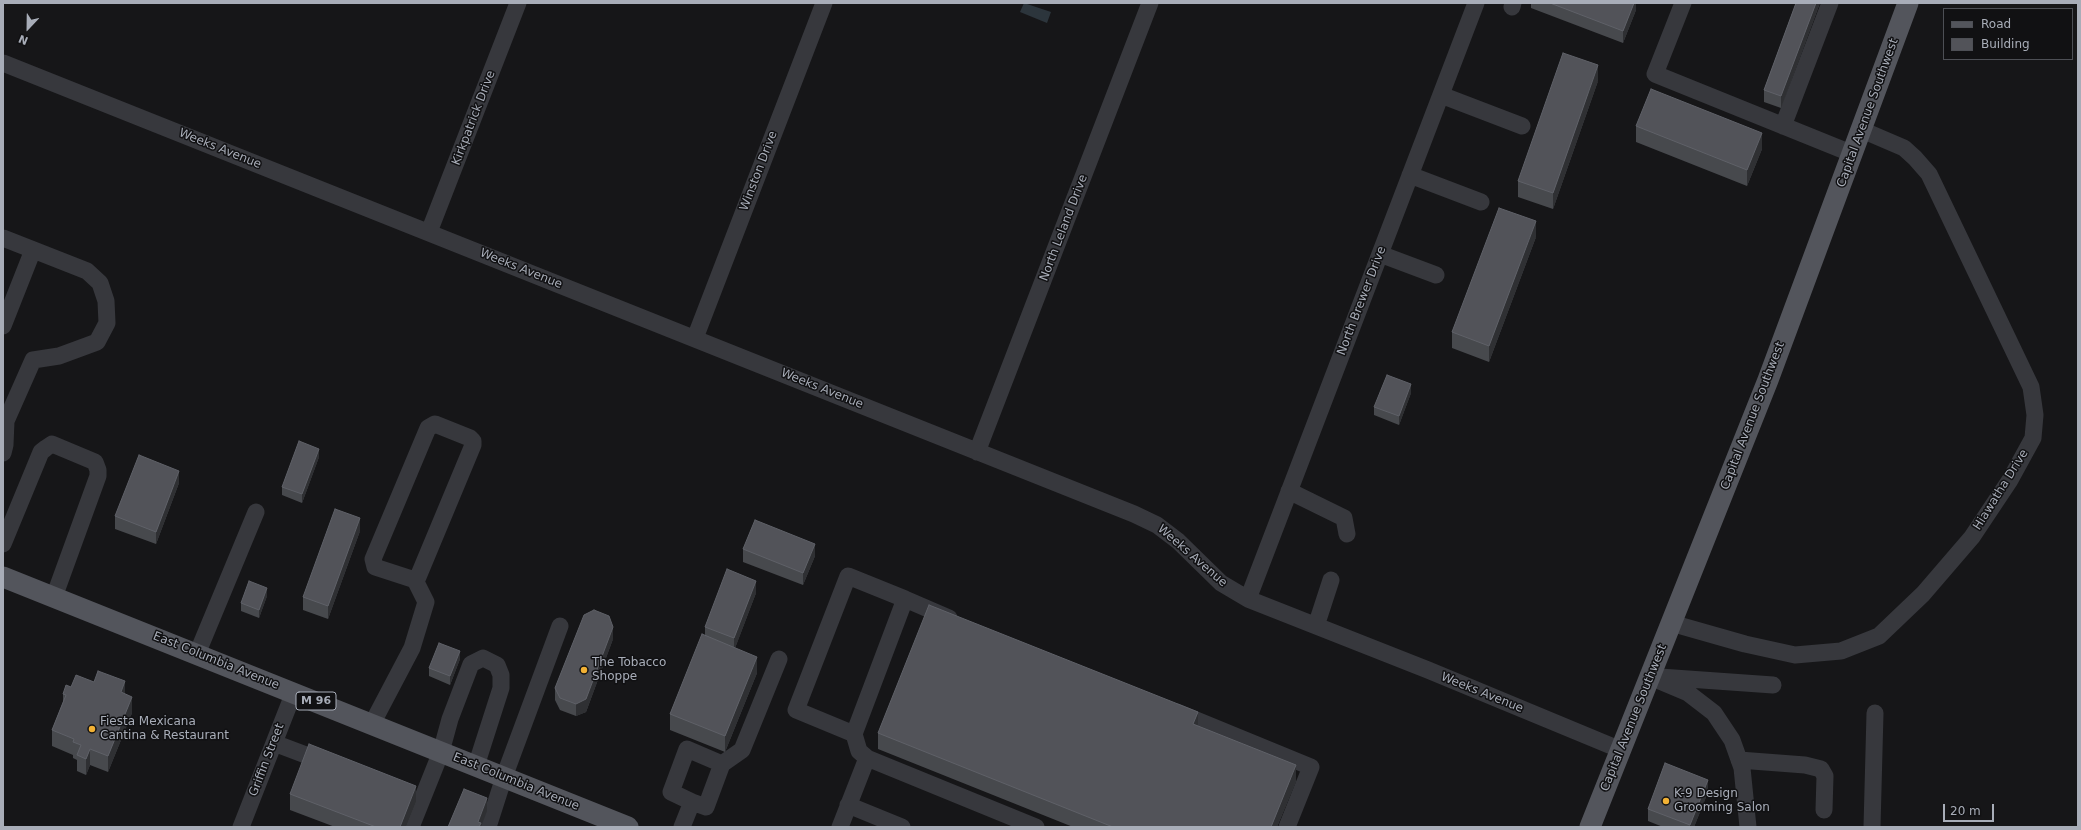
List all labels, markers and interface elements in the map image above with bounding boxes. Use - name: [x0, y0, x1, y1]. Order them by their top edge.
- north arrow: [8, 8, 48, 48]
- legend: [1943, 8, 2073, 60]
- text: Road: [1981, 17, 2011, 31]
- text: N: [17, 32, 30, 47]
- street label: Capital Avenue Southwest: [1834, 37, 1902, 189]
- text: Building: [1981, 37, 2030, 51]
- street label: Kirkpatrick Drive: [449, 69, 499, 167]
- street label: Weeks Avenue: [177, 126, 263, 172]
- street label: Winston Drive: [737, 129, 781, 213]
- street label: North Leland Drive: [1037, 173, 1091, 283]
- street label: North Brewer Drive: [1335, 244, 1389, 358]
- street label: Weeks Avenue: [478, 246, 564, 292]
- street label: Capital Avenue Southwest: [1718, 340, 1788, 492]
- street label: Weeks Avenue: [779, 366, 865, 412]
- street label: Hiawatha Drive: [1970, 447, 2032, 533]
- street label: Weeks Avenue: [1154, 522, 1230, 590]
- street label: East Columbia Avenue: [151, 629, 281, 693]
- street label: Capital Avenue Southwest: [1598, 642, 1670, 794]
- place label: The Tobacco Shoppe: [592, 656, 666, 684]
- marker: The Tobacco Shoppe: [579, 665, 589, 675]
- street label: Weeks Avenue: [1439, 670, 1525, 716]
- road number: M 96: [296, 692, 336, 710]
- place label: Fiesta Mexicana Cantina & Restaurant: [100, 715, 229, 743]
- street label: Griffin Street: [246, 721, 288, 799]
- marker: Fiesta Mexicana Cantina & Restaurant: [87, 724, 97, 734]
- street label: East Columbia Avenue: [451, 750, 581, 814]
- place label: K-9 Design Grooming Salon: [1674, 787, 1770, 815]
- marker: K-9 Design Grooming Salon: [1661, 796, 1671, 806]
- scale bar: [1945, 796, 1996, 822]
- text: 20 m: [1950, 804, 1981, 818]

